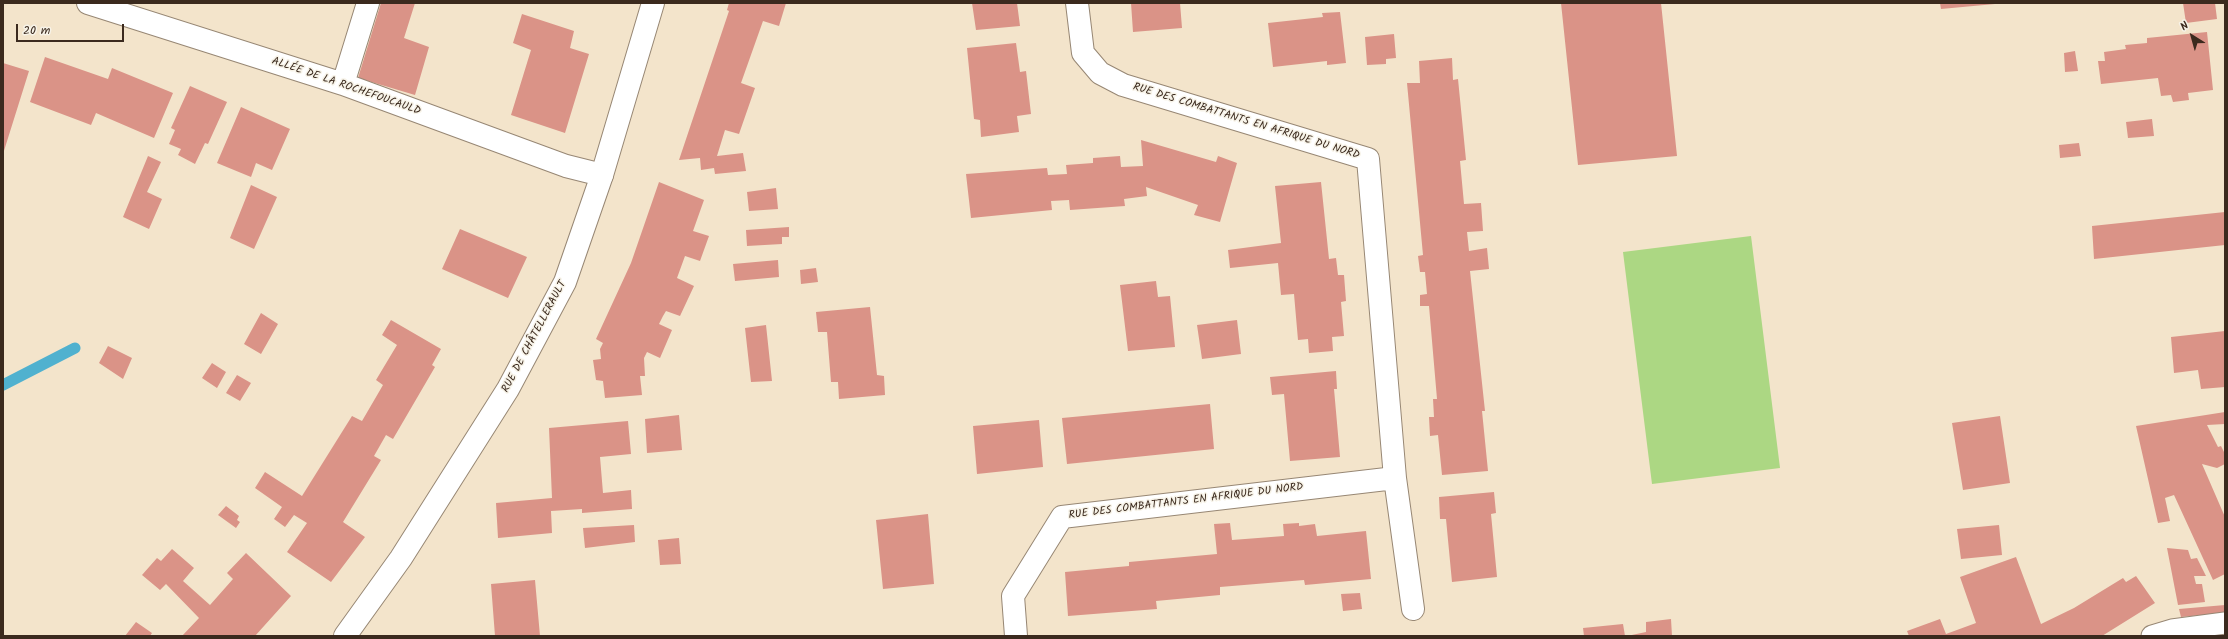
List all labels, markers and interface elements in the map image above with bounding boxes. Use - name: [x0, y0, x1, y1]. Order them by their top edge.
- scale bar: [18, 16, 126, 42]
- north arrow: [2172, 16, 2212, 56]
- text: N: [2177, 17, 2193, 36]
- text: 20 m: [23, 21, 50, 40]
- street label: ALLÉE DE LA ROCHEFOUCAULD: [270, 55, 422, 119]
- street label: RUE DES COMBATTANTS EN AFRIQUE DU NORD: [1131, 81, 1361, 163]
- street label: RUE DE CHÂTELLERAULT: [500, 279, 570, 395]
- street label: RUE DES COMBATTANTS EN AFRIQUE DU NORD: [1068, 481, 1304, 523]

